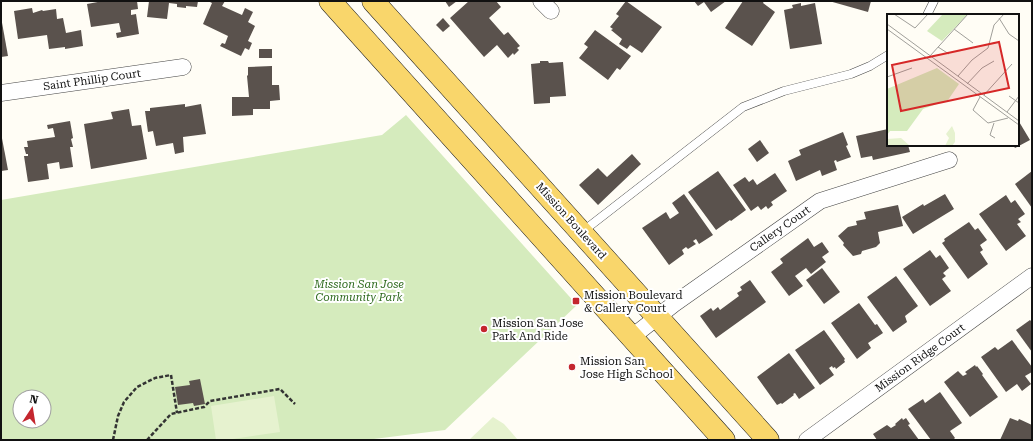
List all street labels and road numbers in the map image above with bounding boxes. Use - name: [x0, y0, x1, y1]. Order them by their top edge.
- street label: Saint Phillip Court: [42, 67, 142, 93]
- street label: Mission Boulevard: [533, 180, 609, 262]
- street label: Callery Court: [747, 203, 813, 255]
- street label: Mission Ridge Court: [873, 321, 967, 395]

